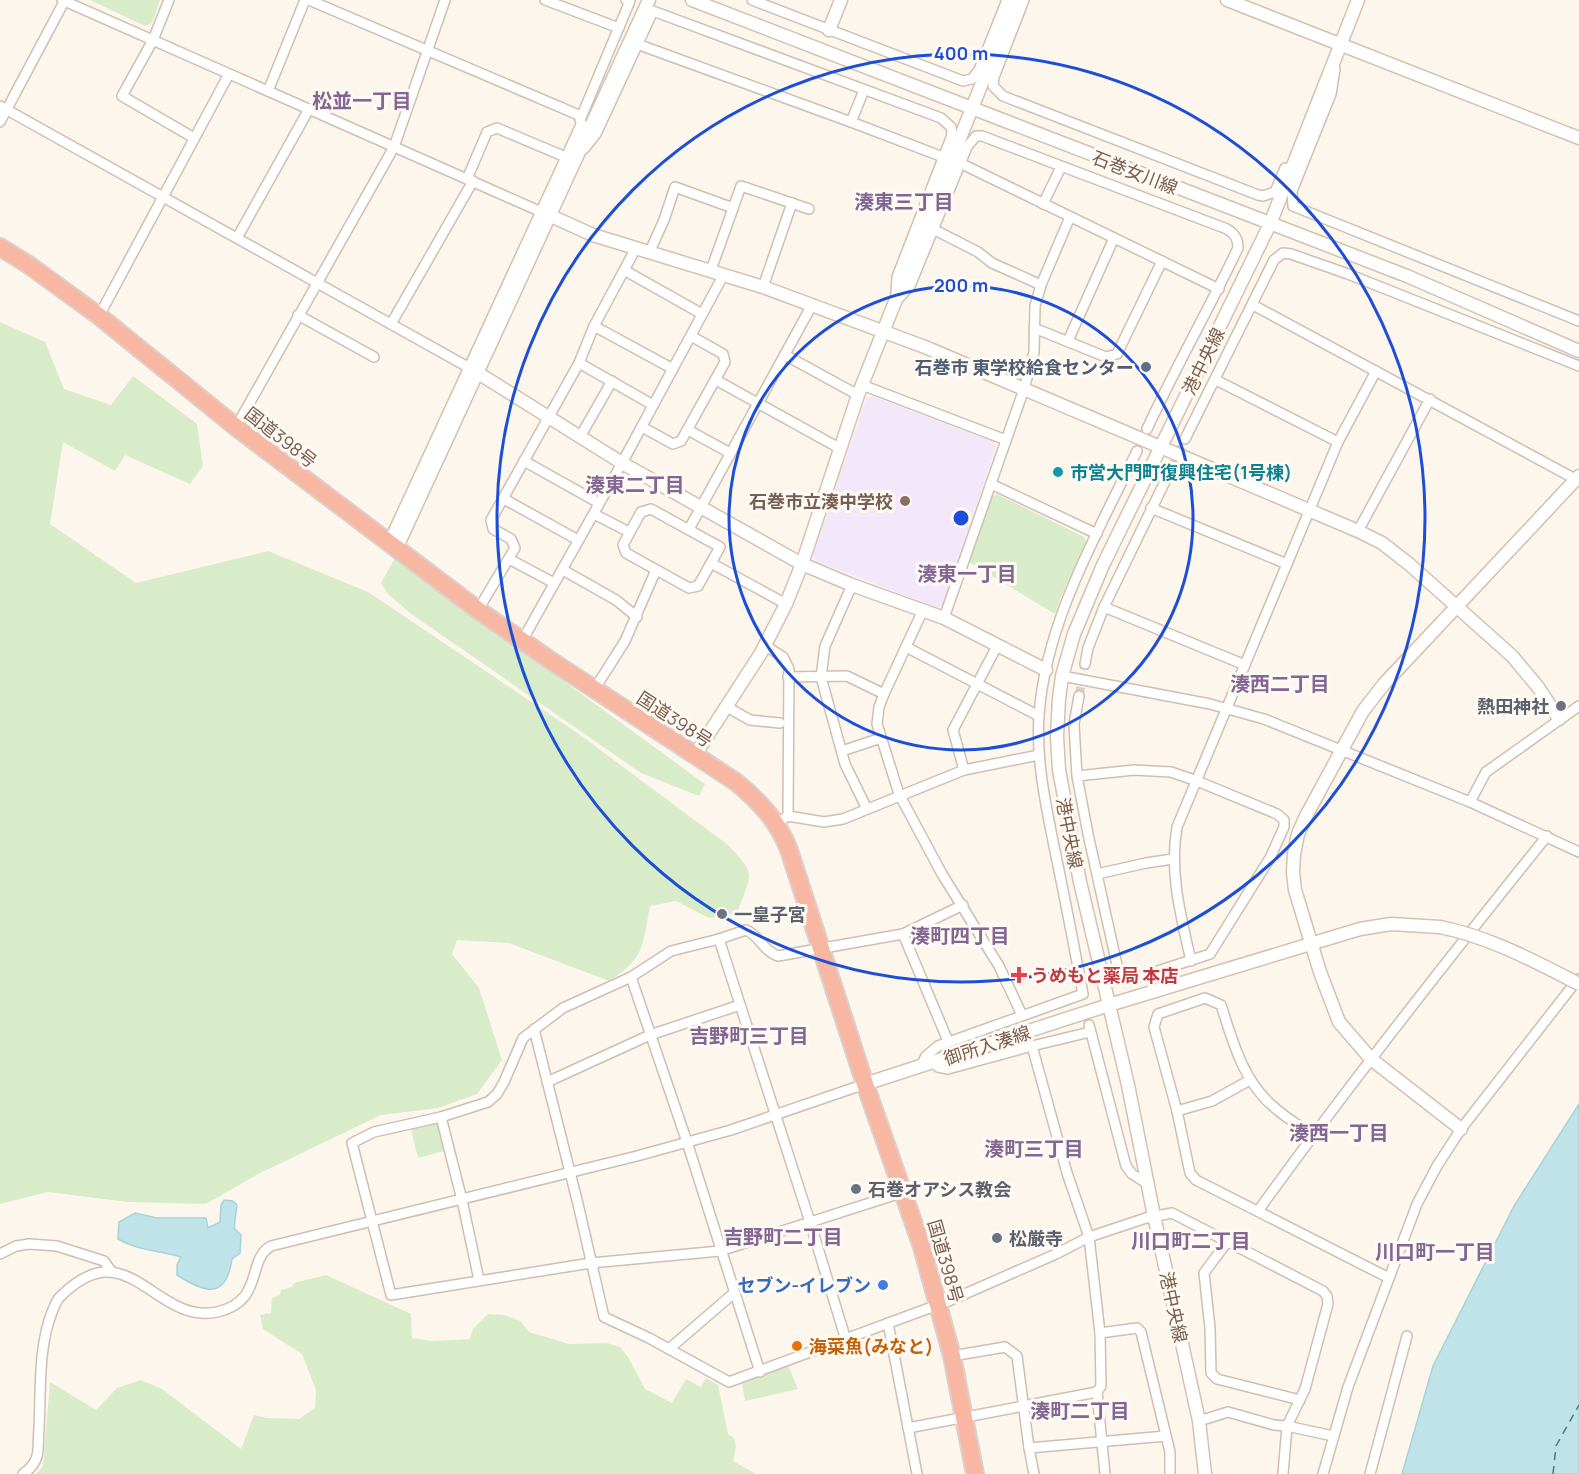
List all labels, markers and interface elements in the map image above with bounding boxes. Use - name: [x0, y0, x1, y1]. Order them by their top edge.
- text: 400 m: [934, 41, 988, 65]
- district label: 松並一丁目: [312, 87, 412, 114]
- street label: 石巻女川線: [1089, 145, 1181, 199]
- district label: 湊東三丁目: [854, 188, 954, 215]
- text: 200 m: [934, 273, 988, 297]
- street label: 港中央線: [1176, 323, 1230, 399]
- place label: 石巻市 東学校給食センター: [914, 355, 1134, 379]
- marker: 石巻市 東学校給食センター: [1139, 360, 1153, 374]
- street label: 国道398号: [240, 401, 322, 473]
- place label: 市営大門町復興住宅(1号棟): [1070, 460, 1292, 484]
- marker: 市営大門町復興住宅(1号棟): [1051, 465, 1065, 479]
- district label: 湊東二丁目: [585, 471, 685, 498]
- place label: 石巻市立湊中学校: [749, 489, 893, 513]
- marker: 石巻市立湊中学校: [898, 494, 912, 508]
- centre of rings: [951, 508, 971, 528]
- district label: 湊東一丁目: [917, 560, 1017, 587]
- district label: 湊西二丁目: [1230, 670, 1330, 697]
- street label: 国道398号: [633, 686, 717, 752]
- place label: 熱田神社: [1477, 694, 1549, 718]
- marker: 熱田神社: [1554, 699, 1568, 713]
- street label: 港中央線: [1051, 795, 1089, 871]
- place label: 一皇子宮: [734, 902, 806, 926]
- marker: 一皇子宮: [715, 907, 729, 921]
- district label: 湊町四丁目: [910, 922, 1010, 949]
- place label: うめもと薬局 本店: [1031, 963, 1178, 987]
- marker: うめもと薬局 本店: [1012, 968, 1026, 982]
- street label: 御所入湊線: [940, 1020, 1034, 1070]
- district label: 吉野町三丁目: [689, 1022, 809, 1049]
- district label: 湊西一丁目: [1289, 1119, 1389, 1146]
- district label: 湊町三丁目: [984, 1135, 1084, 1162]
- place label: 石巻オアシス教会: [868, 1177, 1011, 1201]
- marker: 石巻オアシス教会: [849, 1182, 863, 1196]
- street label: 国道398号: [923, 1217, 969, 1305]
- district label: 吉野町二丁目: [723, 1223, 843, 1250]
- place label: 松厳寺: [1009, 1226, 1063, 1250]
- district label: 川口町二丁目: [1131, 1227, 1251, 1254]
- marker: 松厳寺: [990, 1231, 1004, 1245]
- district label: 川口町一丁目: [1375, 1238, 1495, 1265]
- street label: 港中央線: [1155, 1269, 1193, 1345]
- place label: セブン-イレブン: [737, 1273, 871, 1297]
- marker: セブン-イレブン: [876, 1278, 890, 1292]
- place label: 海菜魚(みなと): [809, 1334, 933, 1358]
- marker: 海菜魚(みなと): [790, 1339, 804, 1353]
- district label: 湊町二丁目: [1030, 1397, 1130, 1424]

